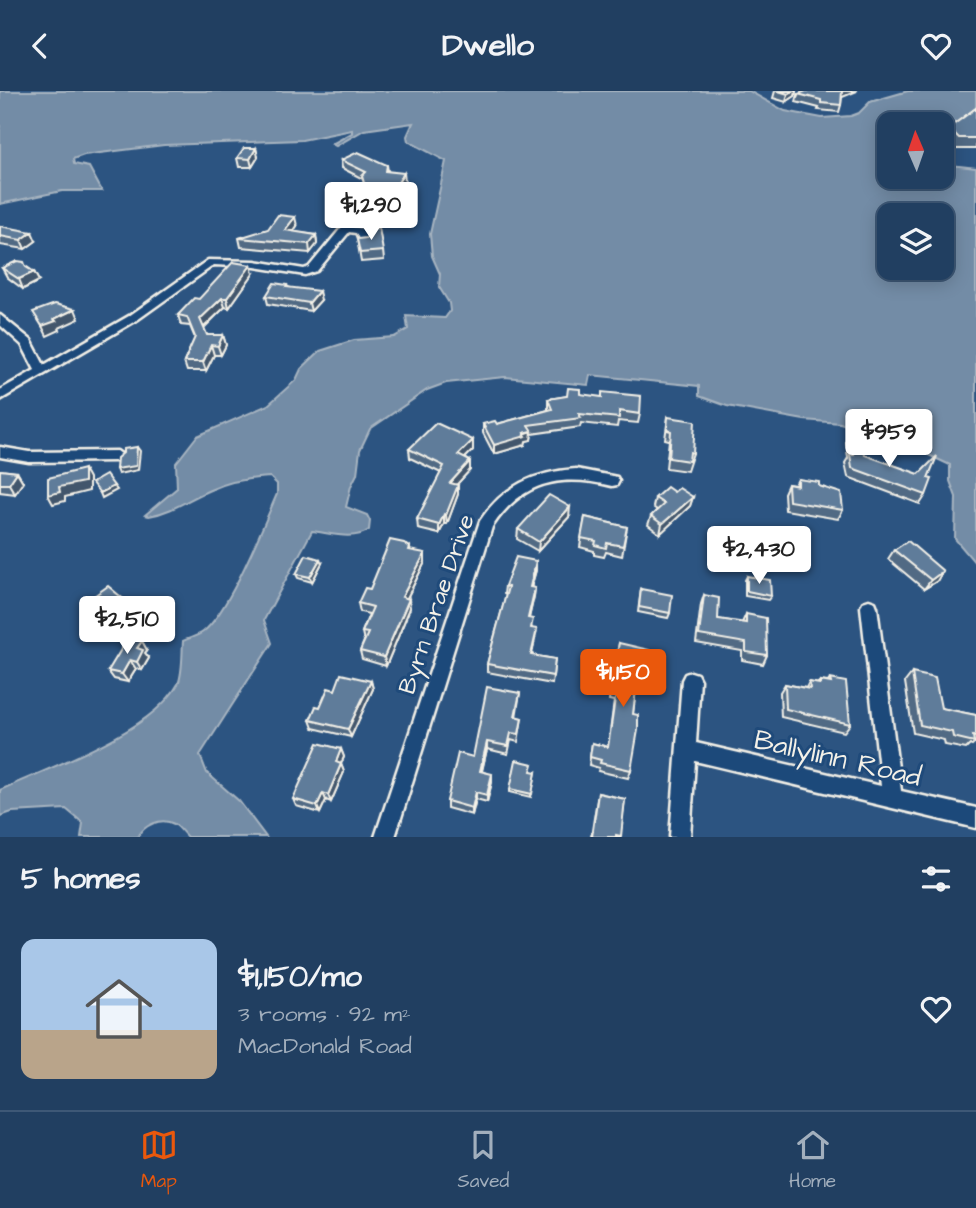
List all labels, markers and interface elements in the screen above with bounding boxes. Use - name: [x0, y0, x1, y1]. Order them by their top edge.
- text: Dwello: [442, 23, 534, 68]
- icon: back: [21, 27, 59, 65]
- icon: heart: [917, 27, 955, 65]
- north arrow: [877, 112, 954, 189]
- map controls: [877, 112, 954, 280]
- pin: $1,290: [314, 183, 428, 242]
- text: $1,290: [341, 189, 401, 221]
- button: layers: [877, 203, 954, 280]
- pin: $959: [848, 409, 930, 469]
- text: $959: [861, 416, 917, 448]
- street label: Byrn Brae Drive: [390, 510, 485, 699]
- pin: $2,430: [702, 526, 816, 586]
- text: $2,430: [723, 533, 795, 565]
- pin: $2,510: [70, 596, 184, 656]
- text: $2,510: [95, 603, 159, 635]
- pin: $1,150: [566, 649, 680, 709]
- text: $1,150: [596, 656, 650, 688]
- street label: Ballylinn Road: [750, 720, 925, 799]
- text: 5 homes: [21, 858, 141, 900]
- icon: filters: [917, 860, 955, 898]
- text: $1,150/mo: [238, 956, 362, 998]
- icon: home: [77, 967, 161, 1051]
- icon: heart: [917, 990, 955, 1028]
- text: 3 rooms · 92 m²: [238, 998, 411, 1030]
- text: MacDonald Road: [238, 1030, 412, 1062]
- tab: Map: [140, 1126, 178, 1195]
- tab: Saved: [457, 1126, 509, 1195]
- tab: Home: [789, 1126, 836, 1195]

